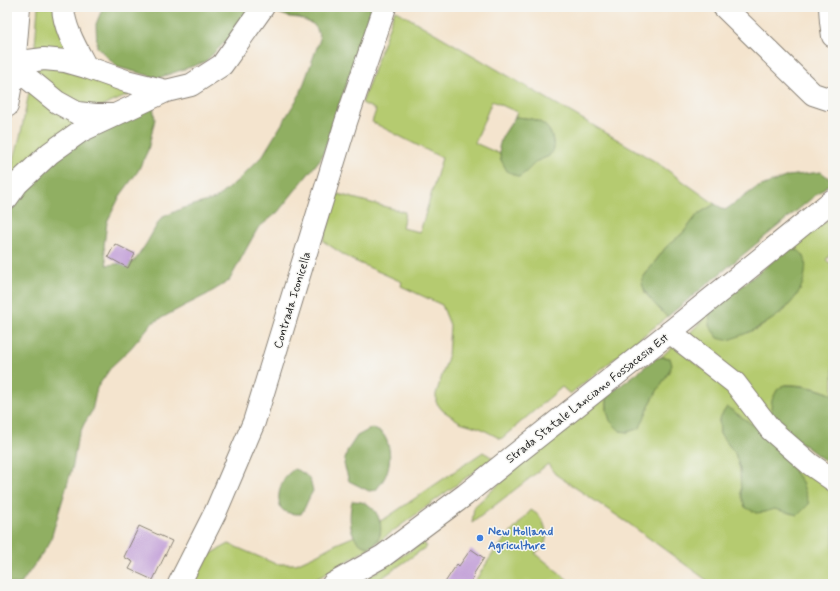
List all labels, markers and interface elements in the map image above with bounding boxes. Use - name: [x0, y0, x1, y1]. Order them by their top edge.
- street label: Contrada Iconicella: [271, 250, 315, 351]
- street label: Strada Statale Lanciano Fossacesia Est: [503, 330, 673, 467]
- place label: New Holland Agriculture: [488, 524, 554, 554]
- marker: New Holland Agriculture: [475, 533, 485, 543]

